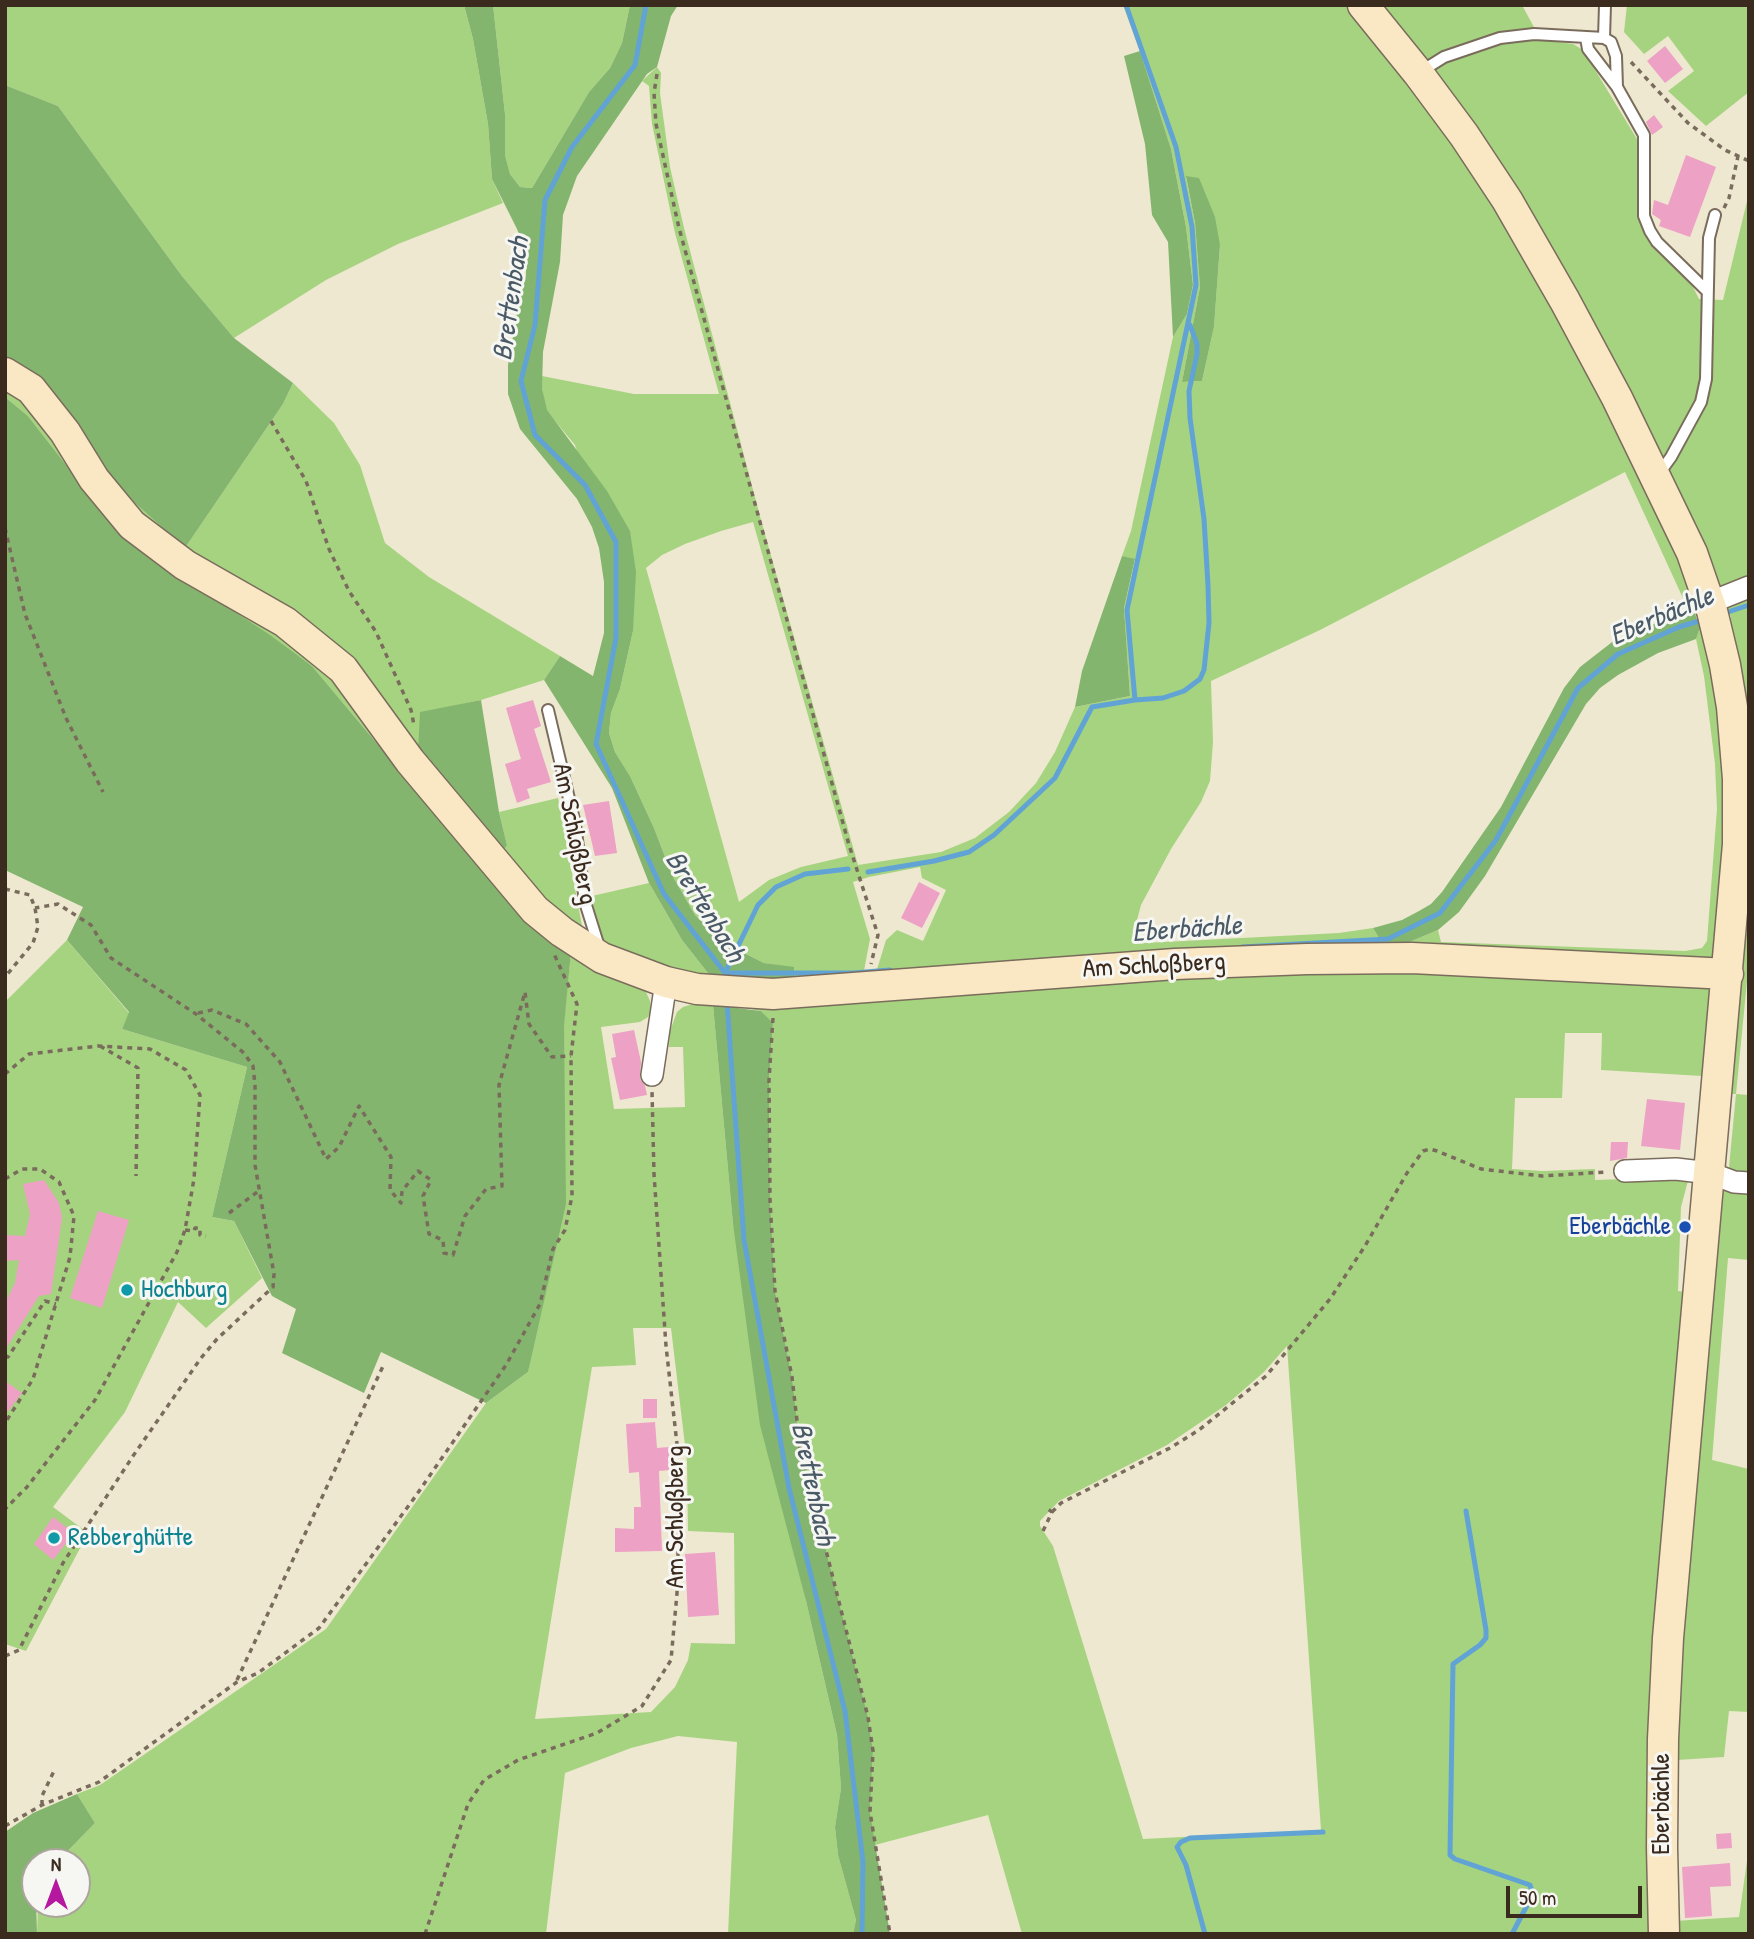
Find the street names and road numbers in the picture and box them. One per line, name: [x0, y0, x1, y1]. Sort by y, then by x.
street label: Am Schloßberg: [545, 761, 603, 907]
street label: Am Schloßberg: [1082, 947, 1226, 985]
street label: Am Schloßberg: [660, 1445, 692, 1589]
street label: Eberbächle: [1646, 1753, 1678, 1855]

